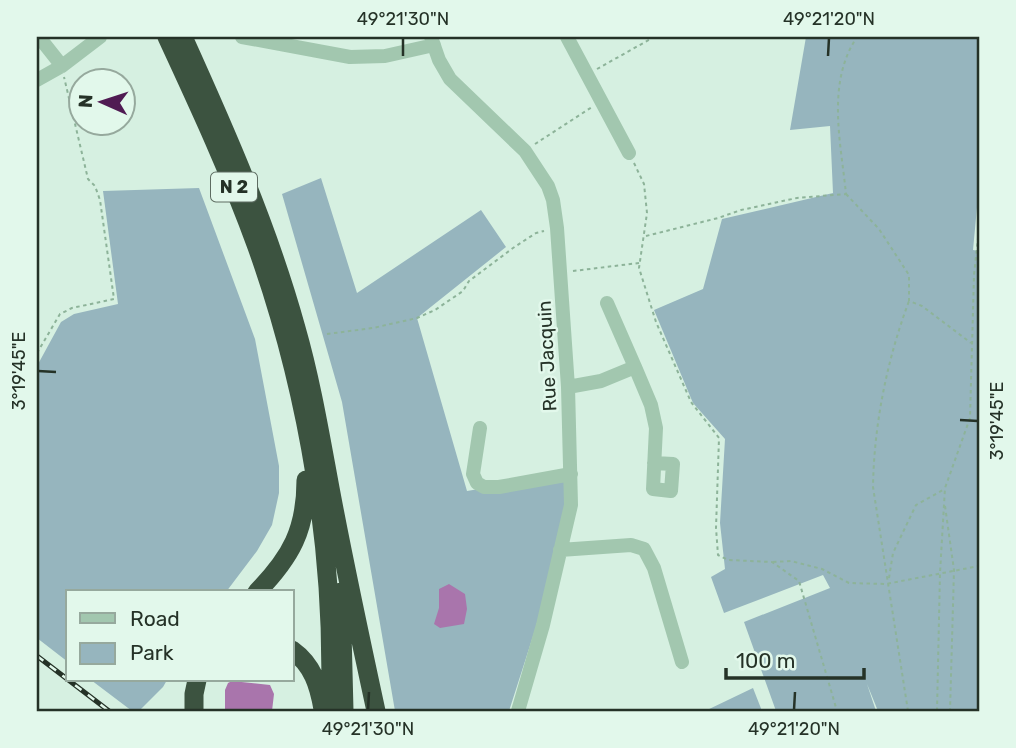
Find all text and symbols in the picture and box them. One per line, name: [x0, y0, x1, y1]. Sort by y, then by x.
text: 49°21'30"N: [357, 8, 449, 30]
text: 49°21'20"N: [783, 8, 875, 30]
north arrow: [66, 66, 136, 136]
text: N: [74, 94, 97, 109]
road number: N 2: [211, 172, 257, 202]
street label: Rue Jacquin: [533, 300, 561, 412]
text: 3°19'45"E: [8, 332, 30, 410]
text: 3°19'45"E: [986, 382, 1008, 460]
legend: [66, 590, 294, 682]
text: Road: [130, 606, 180, 631]
scale bar: [726, 636, 864, 680]
text: Park: [130, 640, 174, 665]
text: 100 m: [736, 648, 795, 673]
text: 49°21'30"N: [322, 718, 414, 740]
text: 49°21'20"N: [748, 718, 840, 740]

